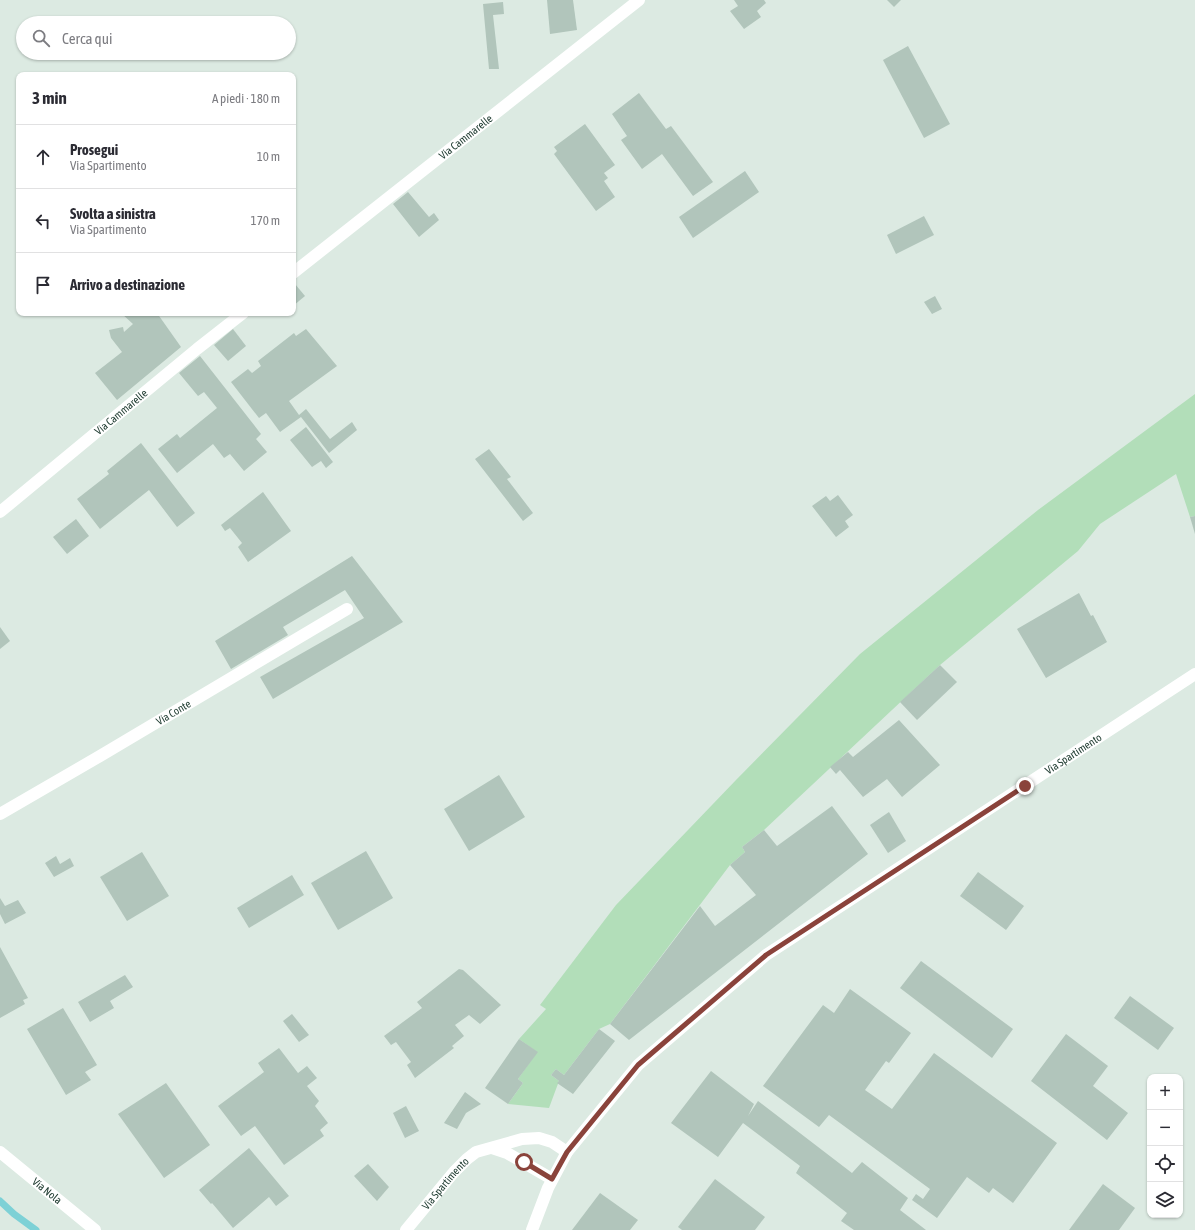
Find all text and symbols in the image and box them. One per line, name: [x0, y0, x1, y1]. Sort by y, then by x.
search box: [16, 16, 296, 60]
icon: search: [30, 27, 52, 49]
text: Cerca qui: [62, 30, 112, 47]
text: 3 min: [32, 88, 67, 108]
text: A piedi · 180 m: [212, 91, 280, 106]
street label: Via Cammarelle: [437, 112, 495, 161]
text: Prosegui: [70, 141, 118, 158]
icon: ahead: [32, 146, 54, 168]
text: 10 m: [257, 149, 280, 164]
text: Via Spartimento: [70, 158, 147, 173]
text: Svolta a sinistra: [70, 205, 156, 222]
icon: left: [32, 210, 54, 232]
text: 170 m: [251, 213, 280, 228]
text: Via Spartimento: [70, 222, 147, 237]
icon: arrive: [32, 274, 54, 296]
text: Arrivo a destinazione: [70, 276, 185, 293]
street label: Via Cammarelle: [92, 387, 150, 437]
street label: Via Conte: [154, 697, 193, 727]
street label: Via Spartimento: [1043, 731, 1104, 777]
route end: [1016, 777, 1034, 795]
map controls: [1147, 1074, 1183, 1218]
button: +: [1147, 1074, 1183, 1110]
button: −: [1147, 1110, 1183, 1146]
button: locate: [1147, 1146, 1183, 1182]
route start: [515, 1153, 533, 1171]
street label: Via Spartimento: [420, 1155, 471, 1212]
street label: Via Nola: [30, 1175, 64, 1206]
button: layers: [1147, 1182, 1183, 1218]

